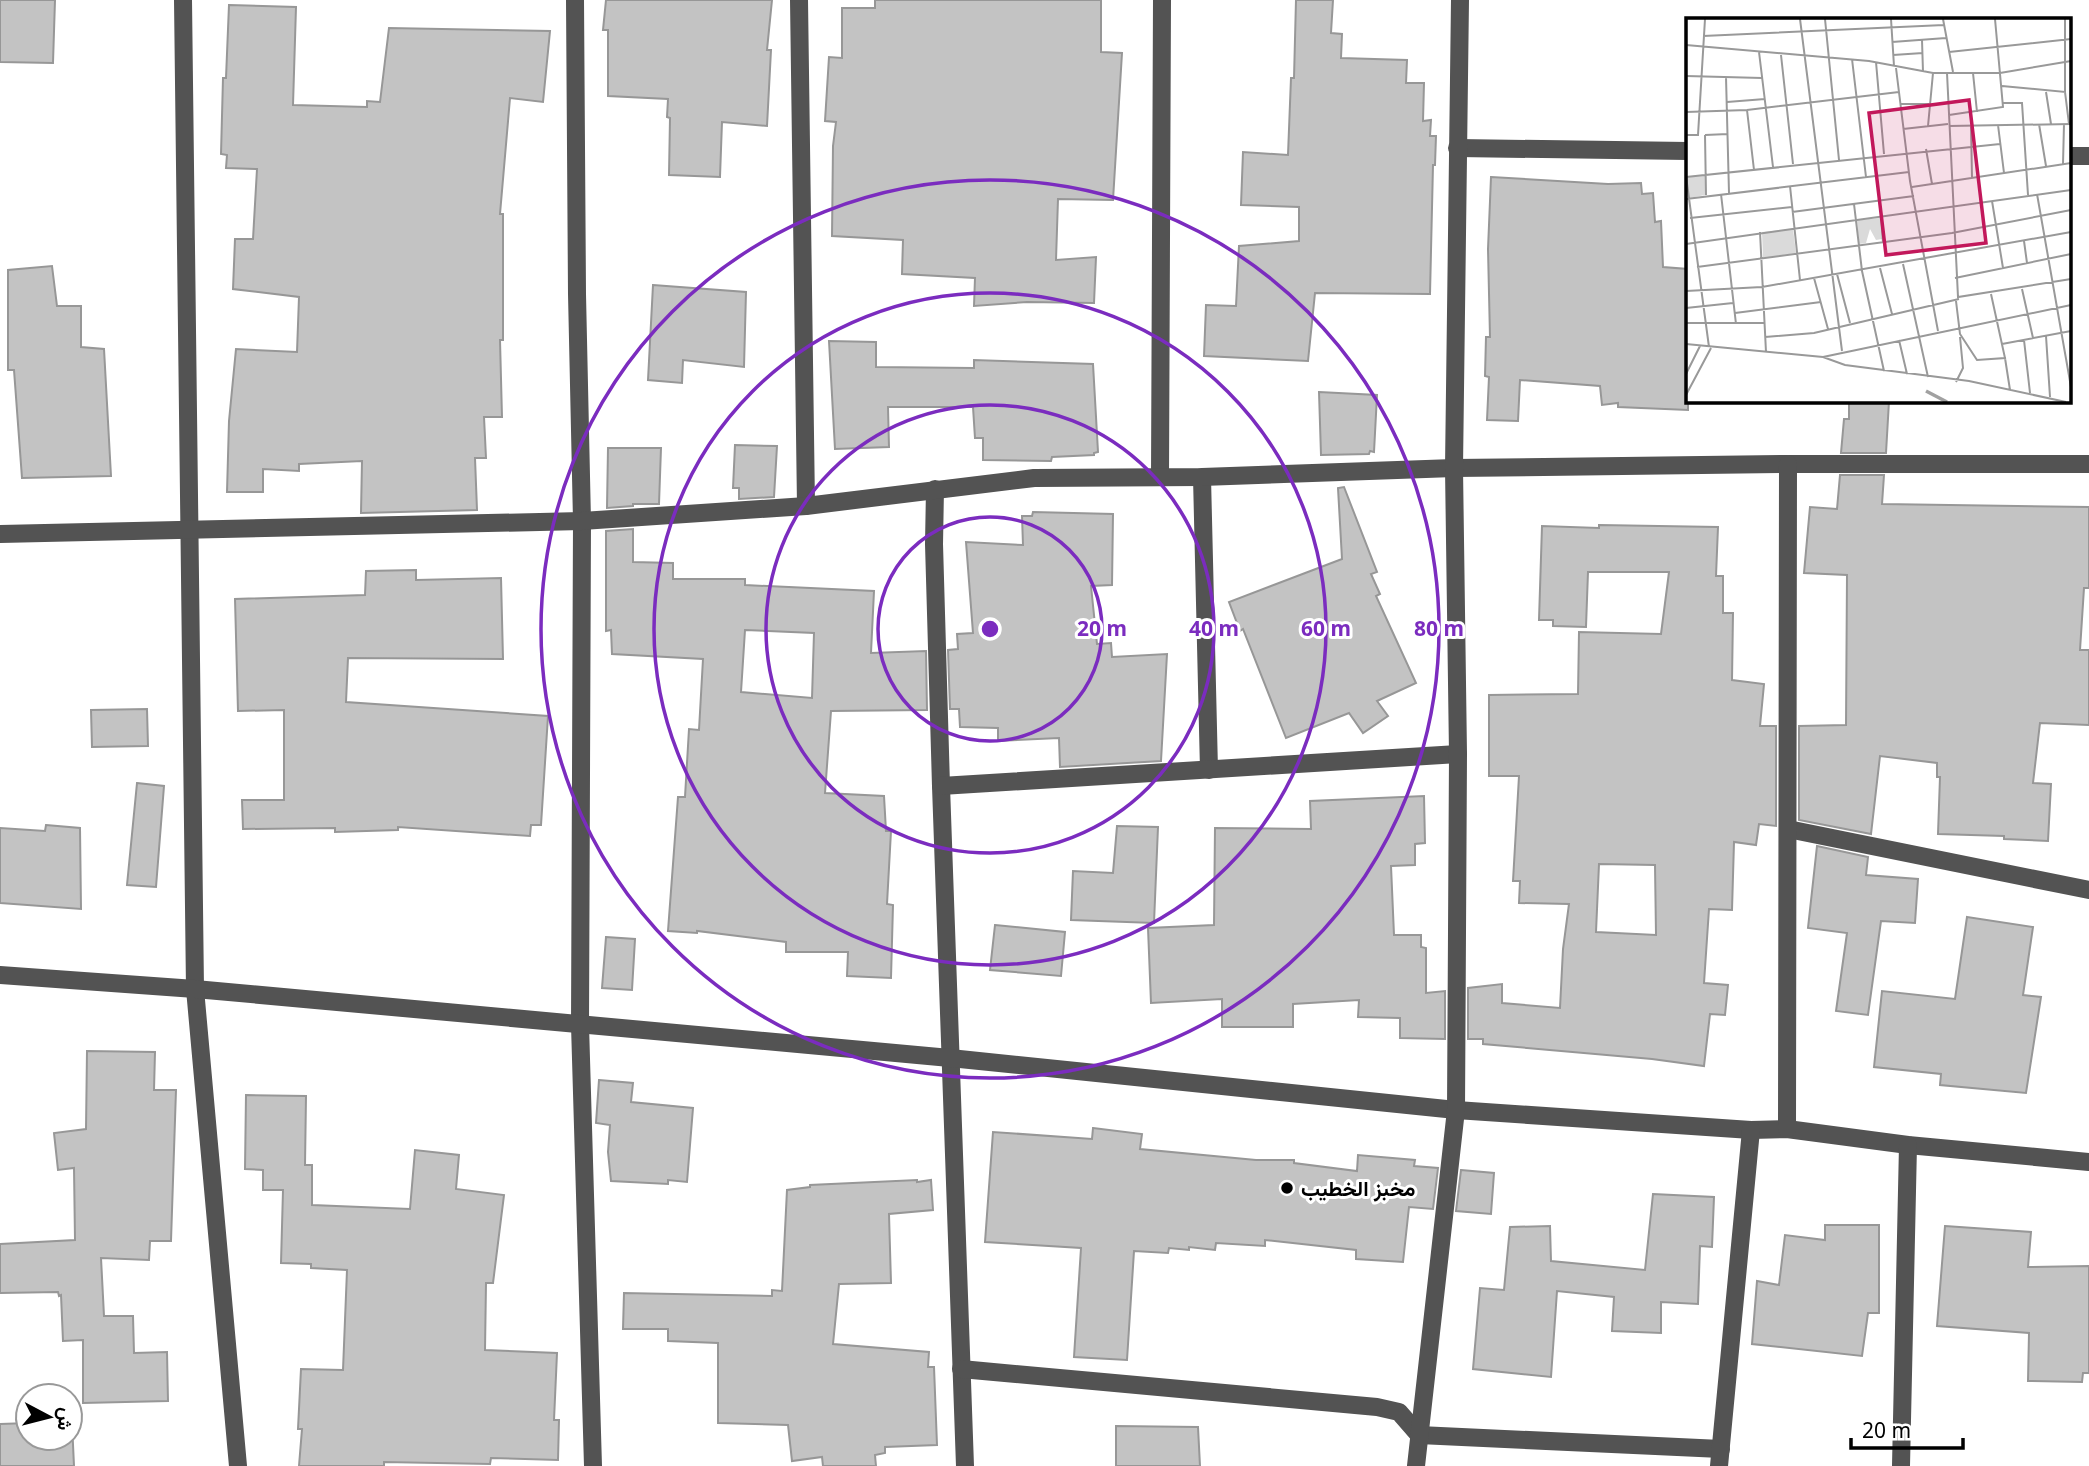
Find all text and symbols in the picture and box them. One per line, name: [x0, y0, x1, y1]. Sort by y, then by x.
inset map: [1686, 18, 2072, 402]
text: 20 m: [1077, 614, 1127, 642]
text: 40 m: [1189, 614, 1239, 642]
text: 60 m: [1301, 614, 1351, 642]
text: 80 m: [1414, 614, 1464, 642]
centre of rings: [978, 617, 1002, 641]
place label: مخبز الخطيب: [1301, 1174, 1415, 1202]
marker: مخبز الخطيب: [1279, 1180, 1295, 1196]
north arrow: [14, 1382, 84, 1452]
text: ش: [52, 1406, 80, 1432]
scale bar: [1851, 1406, 1963, 1450]
text: 20 m: [1862, 1416, 1911, 1444]

